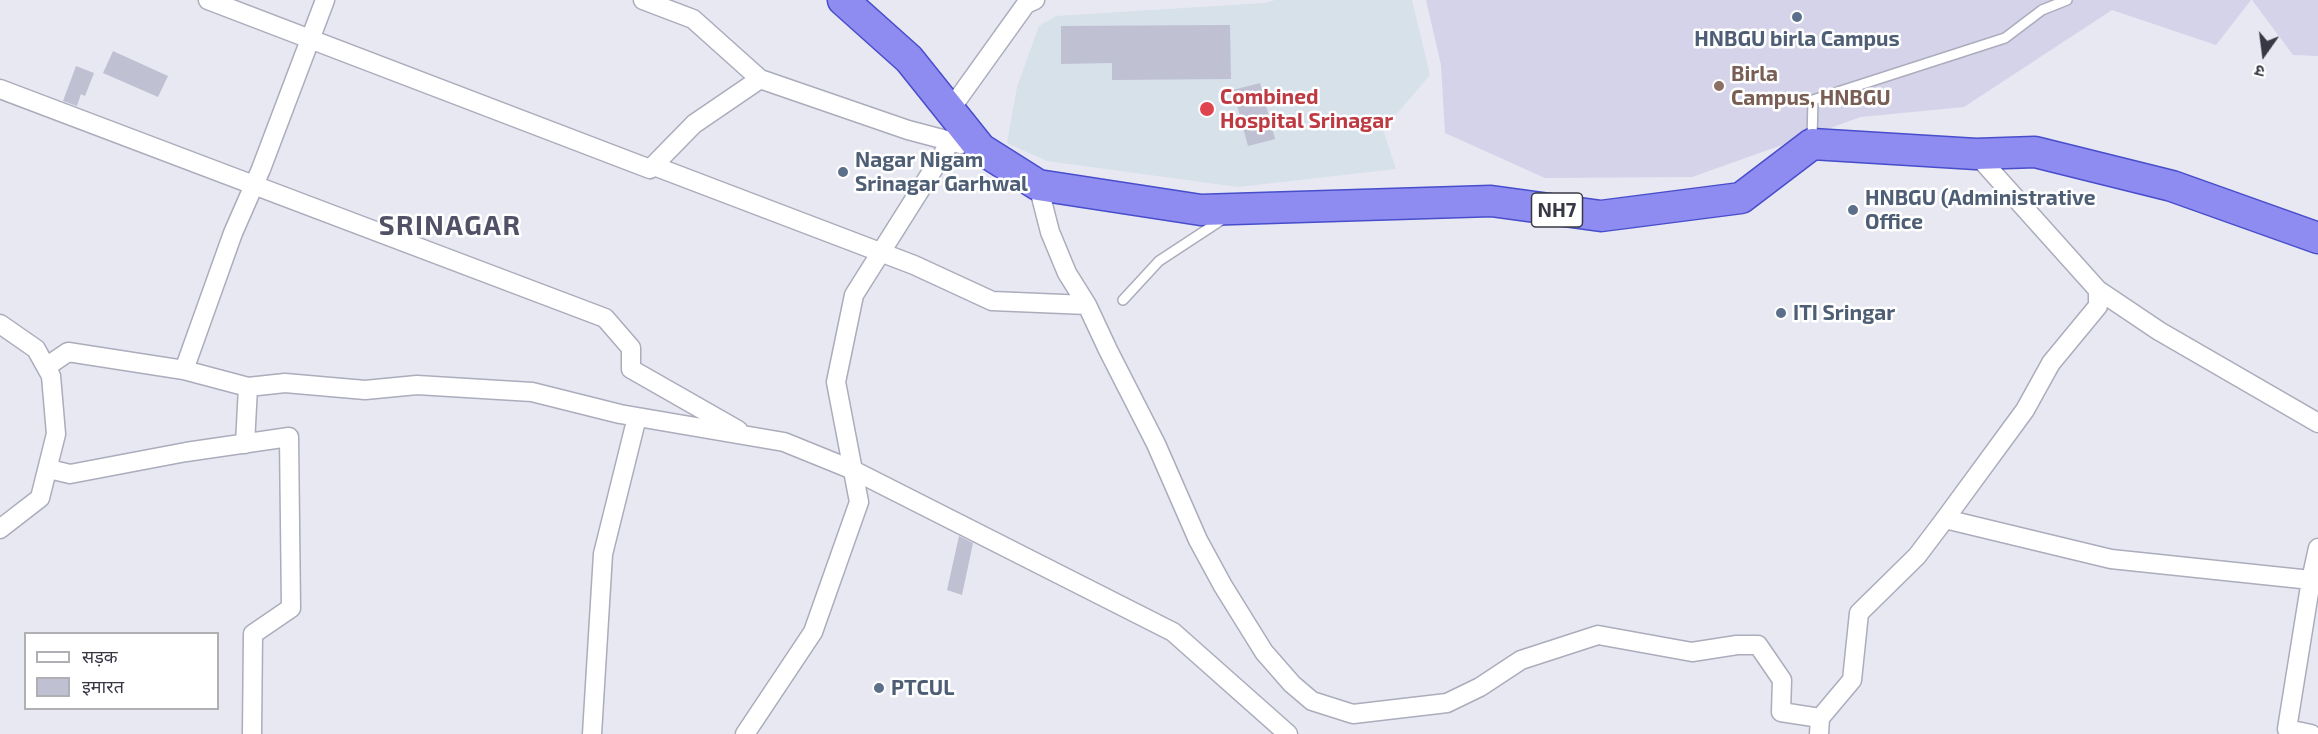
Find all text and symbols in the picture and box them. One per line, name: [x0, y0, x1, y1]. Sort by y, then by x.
marker: HNBGU birla Campus: [1790, 10, 1804, 24]
north arrow: [2234, 24, 2294, 84]
place label: HNBGU birla Campus: [1694, 26, 1900, 52]
place label: Birla Campus, HNBGU: [1731, 61, 1891, 111]
text: उ: [2253, 62, 2266, 82]
marker: Birla Campus, HNBGU: [1712, 79, 1726, 93]
place label: Combined Hospital Srinagar: [1220, 84, 1393, 134]
marker: Combined Hospital Srinagar: [1198, 100, 1216, 118]
place label: Nagar Nigam Srinagar Garhwal: [855, 147, 1028, 197]
marker: Nagar Nigam Srinagar Garhwal: [836, 165, 850, 179]
place label: HNBGU (Administrative Office: [1865, 185, 2096, 235]
road number: NH7: [1532, 193, 1582, 227]
marker: HNBGU (Administrative Office: [1846, 203, 1860, 217]
district label: SRINAGAR: [379, 210, 521, 242]
place label: ITI Sringar: [1793, 300, 1895, 326]
marker: ITI Sringar: [1774, 306, 1788, 320]
legend: [24, 632, 219, 710]
text: सड़क: [82, 645, 118, 667]
text: इमारत: [82, 675, 124, 697]
place label: PTCUL: [891, 675, 954, 701]
marker: PTCUL: [872, 681, 886, 695]

